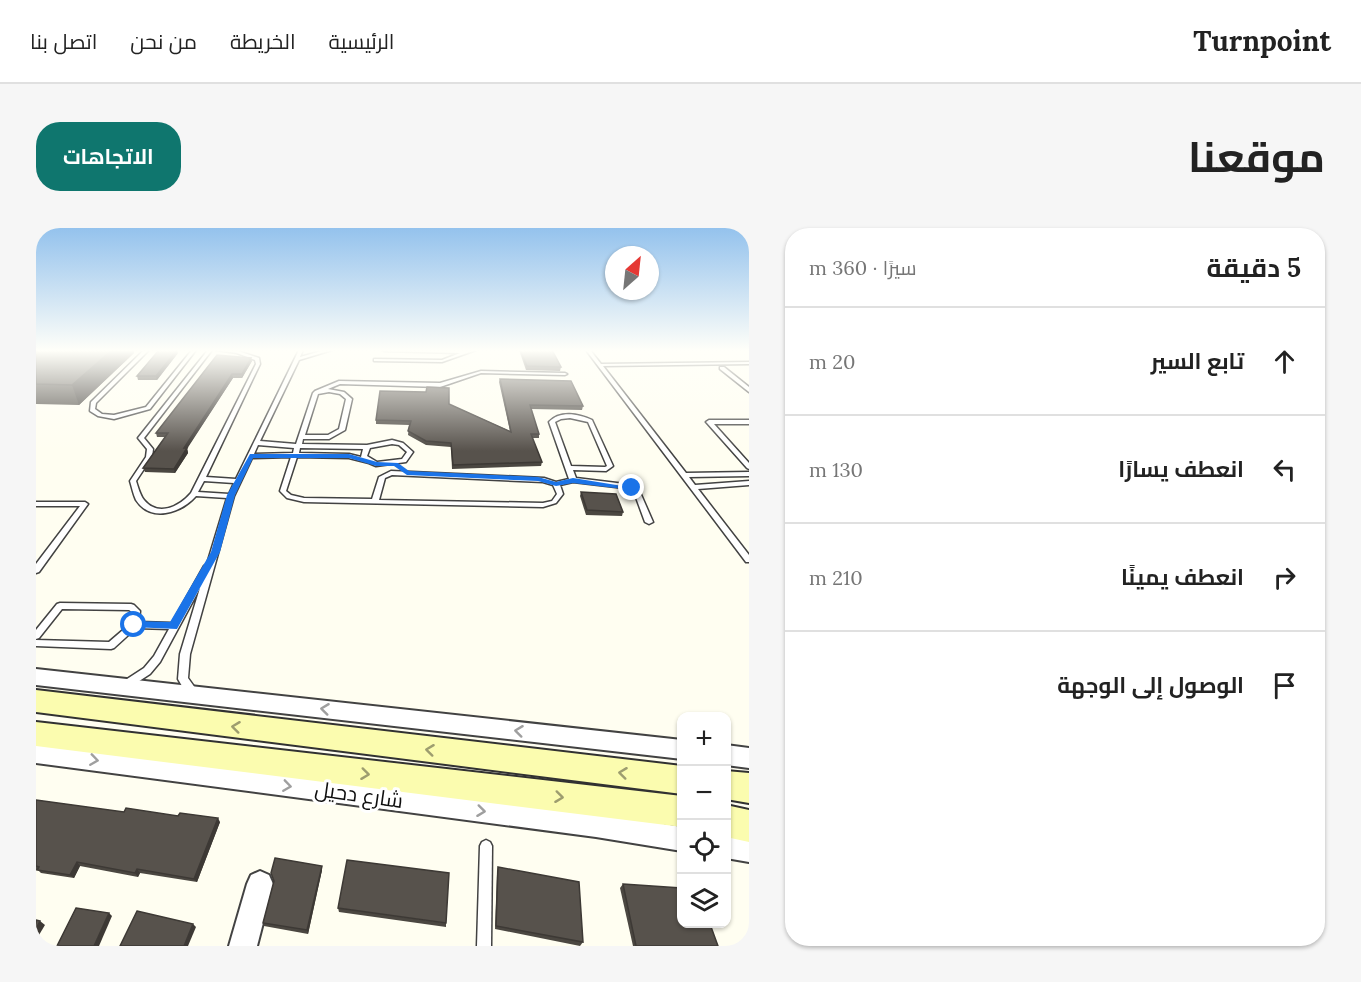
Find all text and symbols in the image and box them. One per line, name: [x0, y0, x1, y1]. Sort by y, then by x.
text: Turnpoint: [1193, 23, 1331, 59]
text: اتصل بنا: [30, 28, 97, 55]
text: من نحن: [130, 28, 197, 55]
text: الخريطة: [230, 28, 296, 55]
text: الرئيسية: [329, 28, 394, 55]
button: الاتجاهات: [36, 122, 181, 191]
text: موقعنا: [1188, 130, 1325, 184]
north arrow: [605, 246, 659, 300]
text: 5 دقيقة: [1207, 251, 1301, 284]
text: سيرًا · 360 m: [809, 255, 917, 280]
icon: ahead: [1268, 345, 1301, 378]
text: تابع السير: [1151, 347, 1244, 375]
text: 20 m: [809, 349, 855, 374]
icon: left: [1268, 453, 1301, 486]
text: انعطف يسارًا: [1118, 455, 1244, 483]
text: 130 m: [809, 457, 863, 482]
route end: [618, 474, 644, 500]
icon: right: [1268, 561, 1301, 594]
text: انعطف يمينًا: [1121, 563, 1244, 591]
text: 210 m: [809, 565, 863, 590]
route start: [120, 611, 146, 637]
icon: arrive: [1268, 669, 1301, 702]
text: الوصول إلى الوجهة: [1057, 671, 1244, 699]
one-way arrow: [321, 703, 330, 716]
map controls: [677, 712, 731, 928]
button: +: [677, 712, 731, 766]
one-way arrow: [232, 721, 241, 733]
one-way arrow: [514, 725, 524, 738]
one-way arrow: [425, 745, 434, 757]
one-way arrow: [89, 754, 99, 766]
button: −: [677, 766, 731, 820]
one-way arrow: [361, 767, 370, 780]
one-way arrow: [619, 767, 628, 780]
street label: شارع دحيل: [313, 775, 405, 815]
one-way arrow: [283, 779, 292, 792]
one-way arrow: [554, 791, 563, 803]
one-way arrow: [476, 805, 485, 817]
button: locate: [677, 820, 731, 874]
button: layers: [677, 874, 731, 928]

